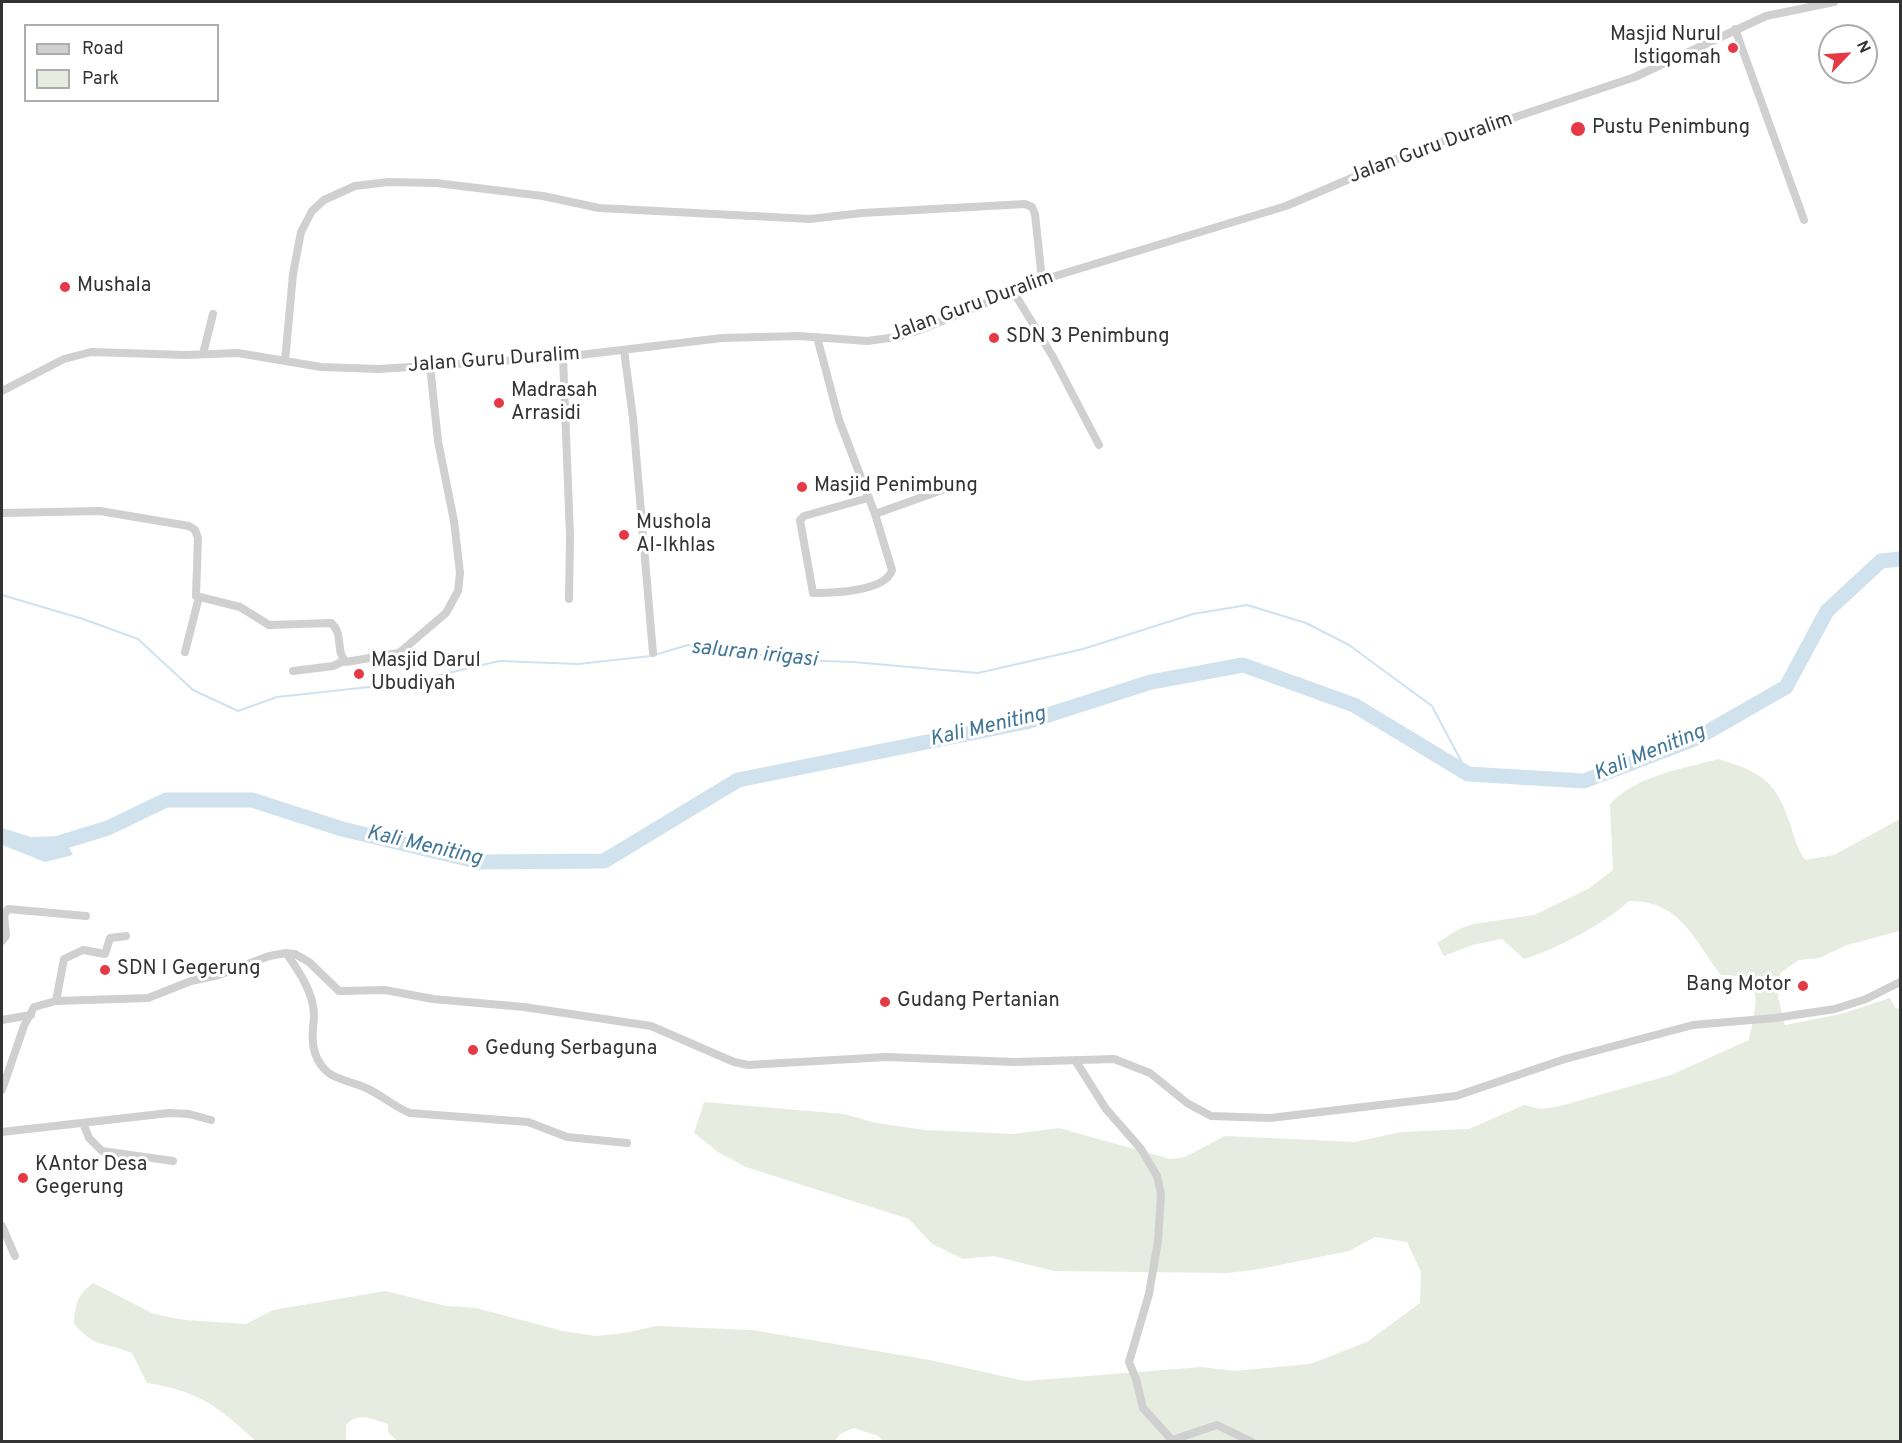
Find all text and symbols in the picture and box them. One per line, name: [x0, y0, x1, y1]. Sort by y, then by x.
legend: [24, 24, 219, 102]
place label: Masjid Nurul Istiqomah: [1610, 24, 1721, 71]
north arrow: [1818, 24, 1878, 84]
text: Road: [82, 38, 124, 61]
text: N: [1851, 38, 1874, 57]
marker: Masjid Nurul Istiqomah: [1726, 41, 1740, 55]
text: Park: [82, 68, 119, 91]
street label: Jalan Guru Duralim: [1346, 108, 1516, 190]
place label: Pustu Penimbung: [1592, 117, 1750, 141]
marker: Pustu Penimbung: [1569, 120, 1587, 138]
street label: Jalan Guru Duralim: [887, 266, 1057, 348]
place label: Mushala: [77, 275, 151, 299]
marker: Mushala: [58, 280, 72, 294]
place label: SDN 3 Penimbung: [1006, 326, 1169, 350]
marker: SDN 3 Penimbung: [987, 331, 1001, 345]
street label: Jalan Guru Duralim: [407, 343, 581, 379]
place label: Madrasah Arrasidi: [511, 380, 597, 427]
marker: Madrasah Arrasidi: [492, 396, 506, 410]
place label: Masjid Penimbung: [814, 475, 978, 499]
marker: Masjid Penimbung: [795, 480, 809, 494]
place label: Mushola Al-Ikhlas: [636, 512, 715, 559]
marker: Mushola Al-Ikhlas: [617, 528, 631, 542]
water label: saluran irigasi: [690, 636, 818, 674]
place label: Masjid Darul Ubudiyah: [371, 650, 481, 697]
marker: Masjid Darul Ubudiyah: [352, 667, 366, 681]
water label: Kali Meniting: [928, 702, 1048, 754]
water label: Kali Meniting: [1591, 720, 1709, 788]
water label: Kali Meniting: [364, 821, 484, 873]
place label: SDN I Gegerung: [117, 958, 261, 982]
marker: SDN I Gegerung: [98, 963, 112, 977]
place label: Bang Motor: [1686, 974, 1791, 998]
marker: Bang Motor: [1796, 979, 1810, 993]
place label: Gudang Pertanian: [897, 990, 1060, 1014]
marker: Gudang Pertanian: [878, 995, 892, 1009]
place label: Gedung Serbaguna: [485, 1038, 657, 1062]
marker: Gedung Serbaguna: [466, 1043, 480, 1057]
place label: KAntor Desa Gegerung: [35, 1154, 147, 1201]
marker: KAntor Desa Gegerung: [16, 1171, 30, 1185]

